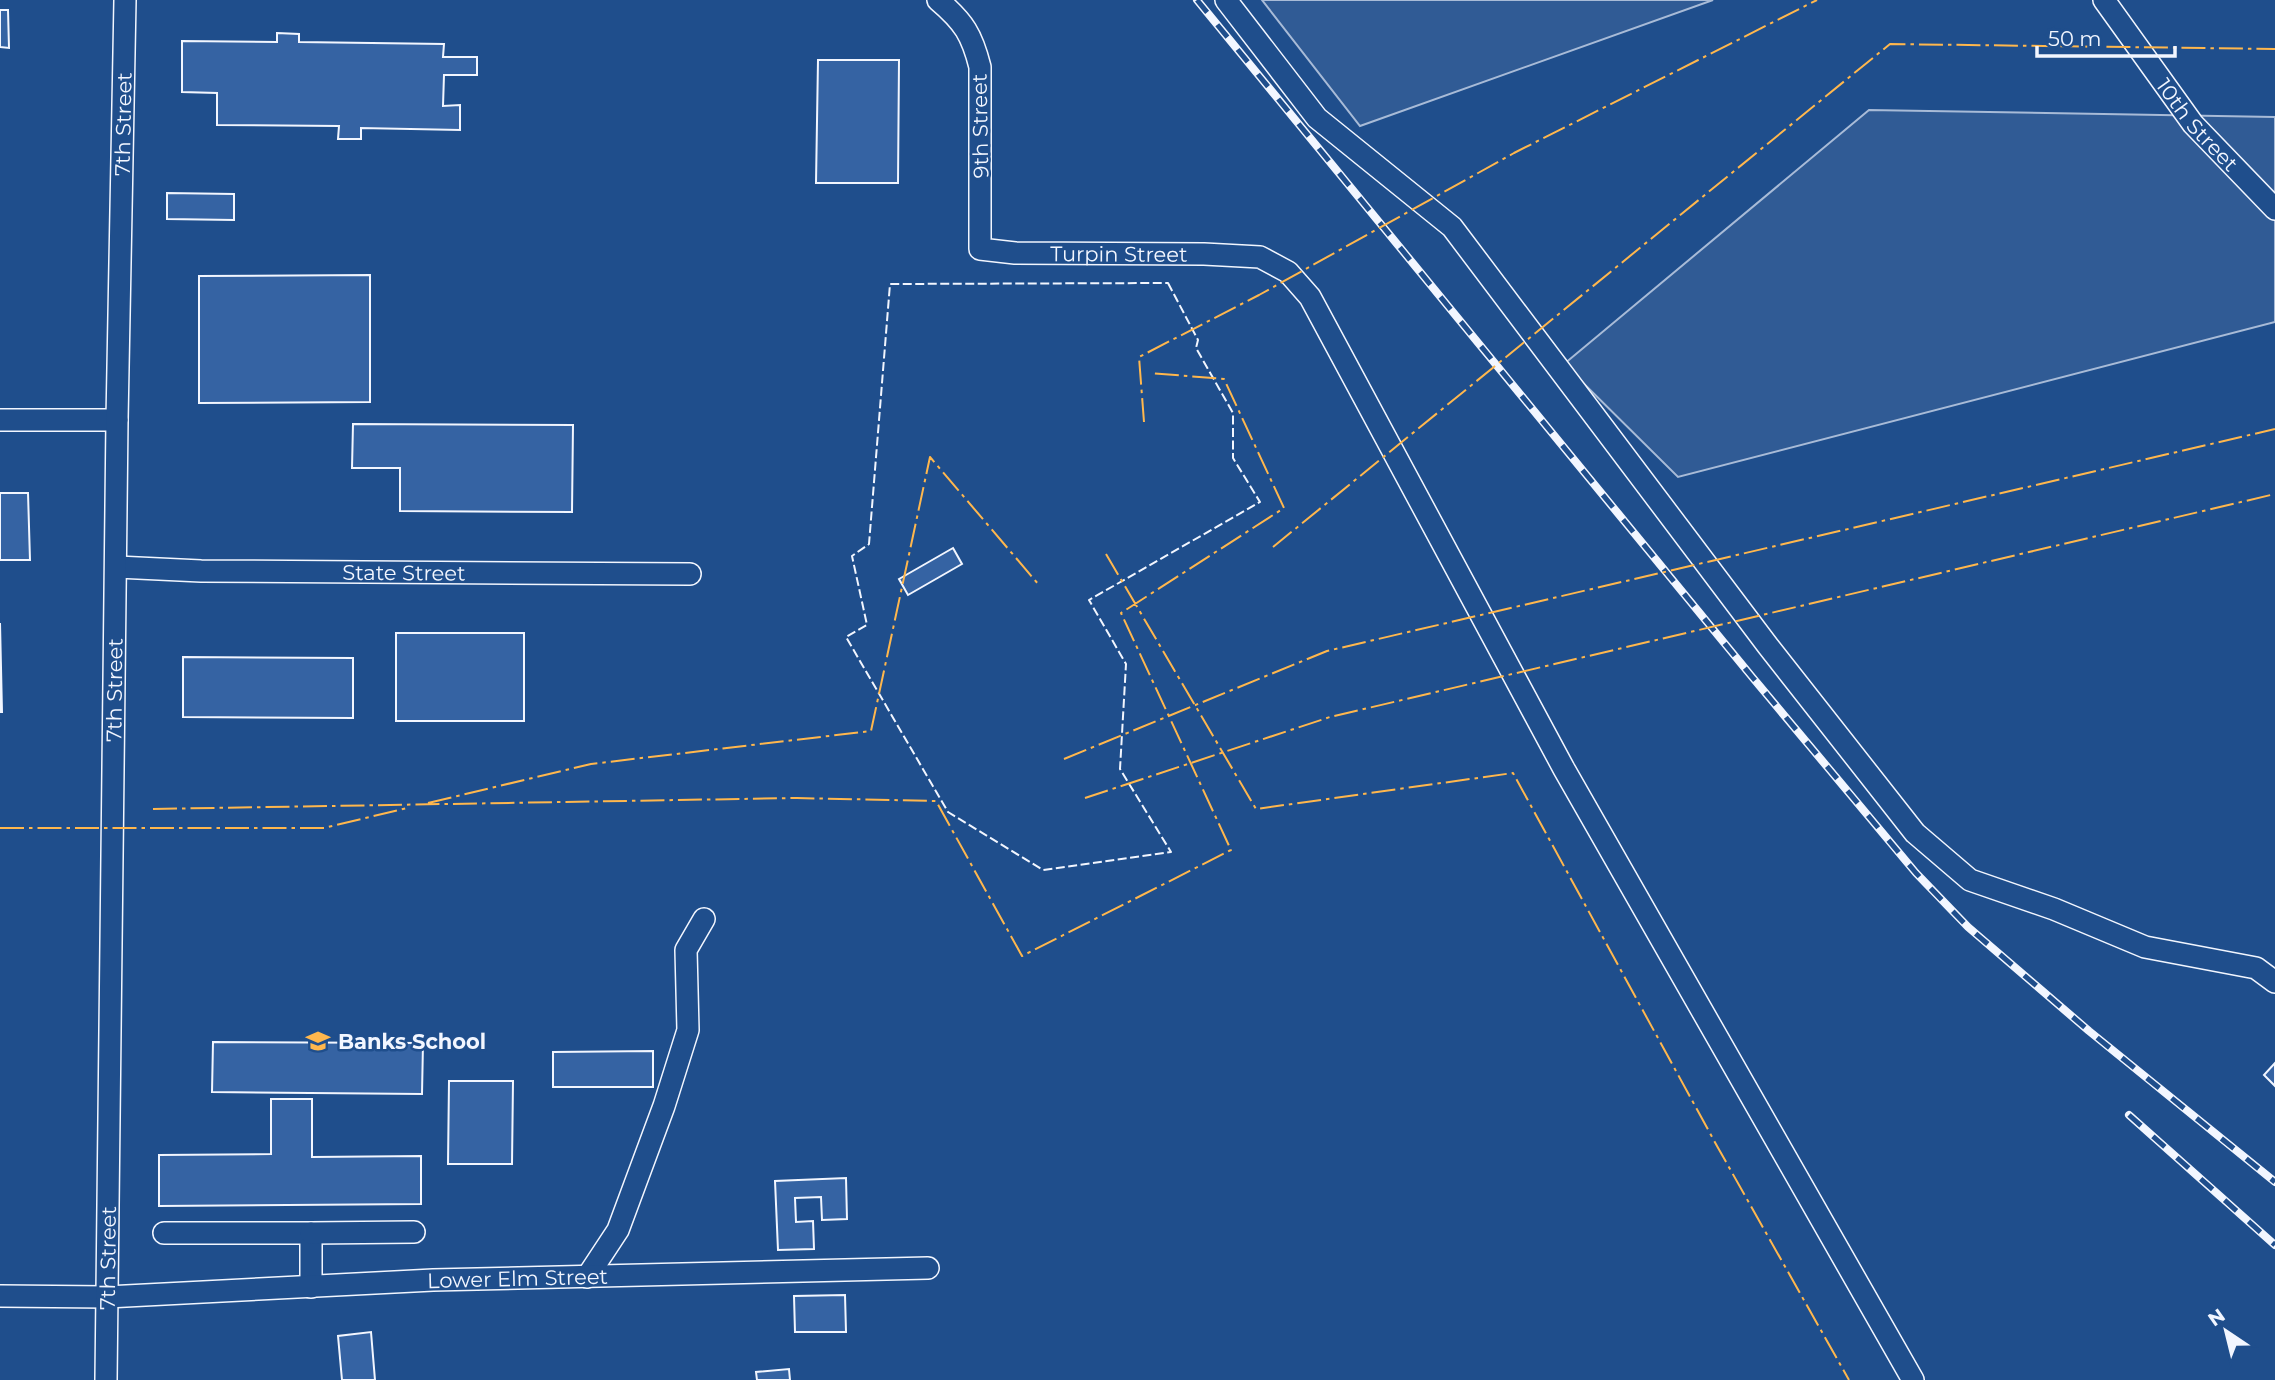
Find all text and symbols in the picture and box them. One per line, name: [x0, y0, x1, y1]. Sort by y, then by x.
scale bar: [2037, 14, 2175, 58]
text: 50 m: [2048, 26, 2102, 51]
street label: 7th Street: [109, 72, 136, 176]
street label: 9th Street: [967, 73, 993, 179]
street label: 10th Street: [2152, 73, 2244, 176]
street label: Turpin Street: [1050, 241, 1188, 266]
street label: State Street: [342, 559, 466, 585]
street label: 7th Street: [101, 638, 127, 742]
school or university icon: Banks School: [304, 1027, 332, 1055]
place label: Banks School: [338, 1029, 486, 1054]
street label: 7th Street: [94, 1206, 120, 1310]
street label: Lower Elm Street: [427, 1263, 608, 1293]
north arrow: [2191, 1296, 2261, 1366]
text: N: [2204, 1304, 2229, 1331]

